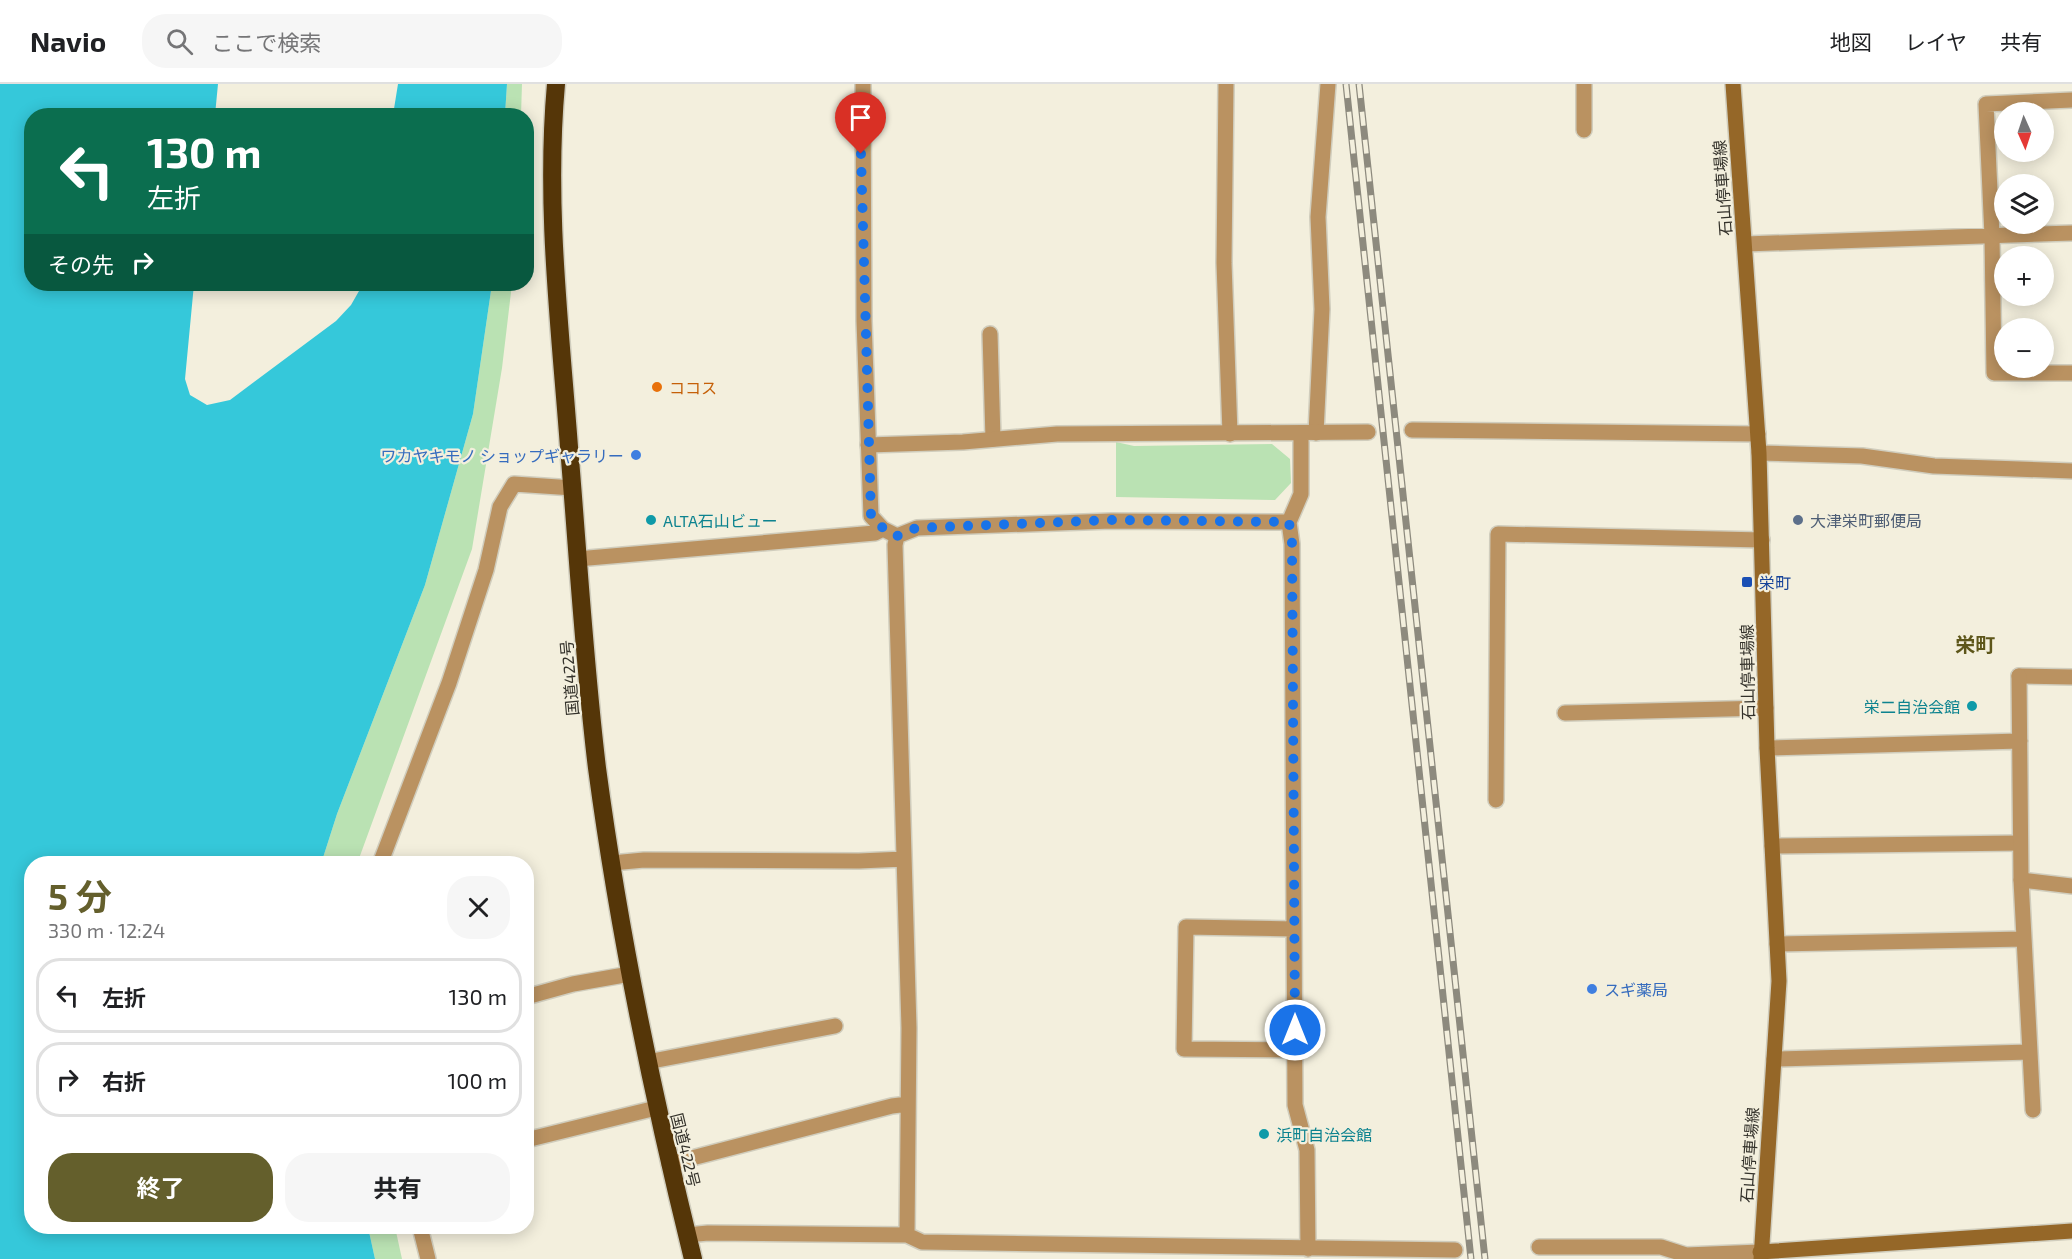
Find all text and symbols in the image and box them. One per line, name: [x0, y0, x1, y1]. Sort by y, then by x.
search box: [142, 14, 562, 68]
text: Navio: [30, 24, 106, 58]
icon: search: [163, 25, 196, 58]
text: ここで検索: [211, 29, 321, 55]
text: 地図: [1830, 29, 1872, 54]
text: レイヤ: [1905, 29, 1967, 54]
text: 共有: [2000, 29, 2042, 54]
pin: [835, 92, 886, 154]
icon: arrive: [844, 101, 877, 134]
north arrow: [1994, 102, 2054, 162]
map controls: [1994, 102, 2054, 378]
text: 130 m: [147, 126, 262, 176]
icon: left: [48, 132, 126, 210]
street label: 石山停車場線: [1709, 139, 1735, 237]
button: layers: [1994, 174, 2054, 234]
text: 左折: [147, 181, 201, 213]
icon: right: [126, 246, 159, 279]
button: +: [1994, 246, 2054, 306]
text: その先: [48, 251, 114, 277]
button: −: [1994, 318, 2054, 378]
place label: ココス: [669, 378, 717, 397]
marker: ココス: [650, 380, 664, 394]
place label: ワカヤキモノ ショップギャラリー: [380, 446, 624, 465]
marker: ワカヤキモノ ショップギャラリー: [629, 448, 643, 462]
place label: ALTA石山ビュー: [663, 511, 778, 530]
place label: 大津栄町郵便局: [1810, 511, 1922, 530]
marker: ALTA石山ビュー: [644, 513, 658, 527]
marker: 大津栄町郵便局: [1791, 513, 1805, 527]
place label: 栄町: [1759, 573, 1791, 592]
marker: 栄町: [1740, 575, 1754, 589]
street label: 石山停車場線: [1737, 624, 1757, 720]
district label: 栄町: [1955, 632, 1995, 656]
street label: 国道422号: [556, 639, 582, 717]
place label: 栄二自治会館: [1864, 697, 1960, 716]
marker: 栄二自治会館: [1965, 699, 1979, 713]
text: 5 分: [48, 874, 112, 917]
button: close: [447, 876, 510, 939]
text: 330 m · 12:24: [48, 918, 165, 942]
icon: left: [51, 979, 84, 1012]
place label: スギ薬局: [1604, 980, 1668, 999]
marker: スギ薬局: [1585, 982, 1599, 996]
text: 130 m: [449, 983, 507, 1009]
text: 左折: [102, 984, 146, 1010]
position arrow: [1263, 998, 1327, 1062]
icon: right: [51, 1063, 84, 1096]
text: 100 m: [448, 1067, 507, 1093]
text: 右折: [102, 1068, 146, 1094]
street label: 石山停車場線: [1736, 1106, 1762, 1204]
street label: 国道422号: [668, 1111, 704, 1189]
place label: 浜町自治会館: [1276, 1125, 1372, 1144]
marker: 浜町自治会館: [1257, 1127, 1271, 1141]
button: 終了: [48, 1153, 273, 1222]
button: 共有: [285, 1153, 510, 1222]

